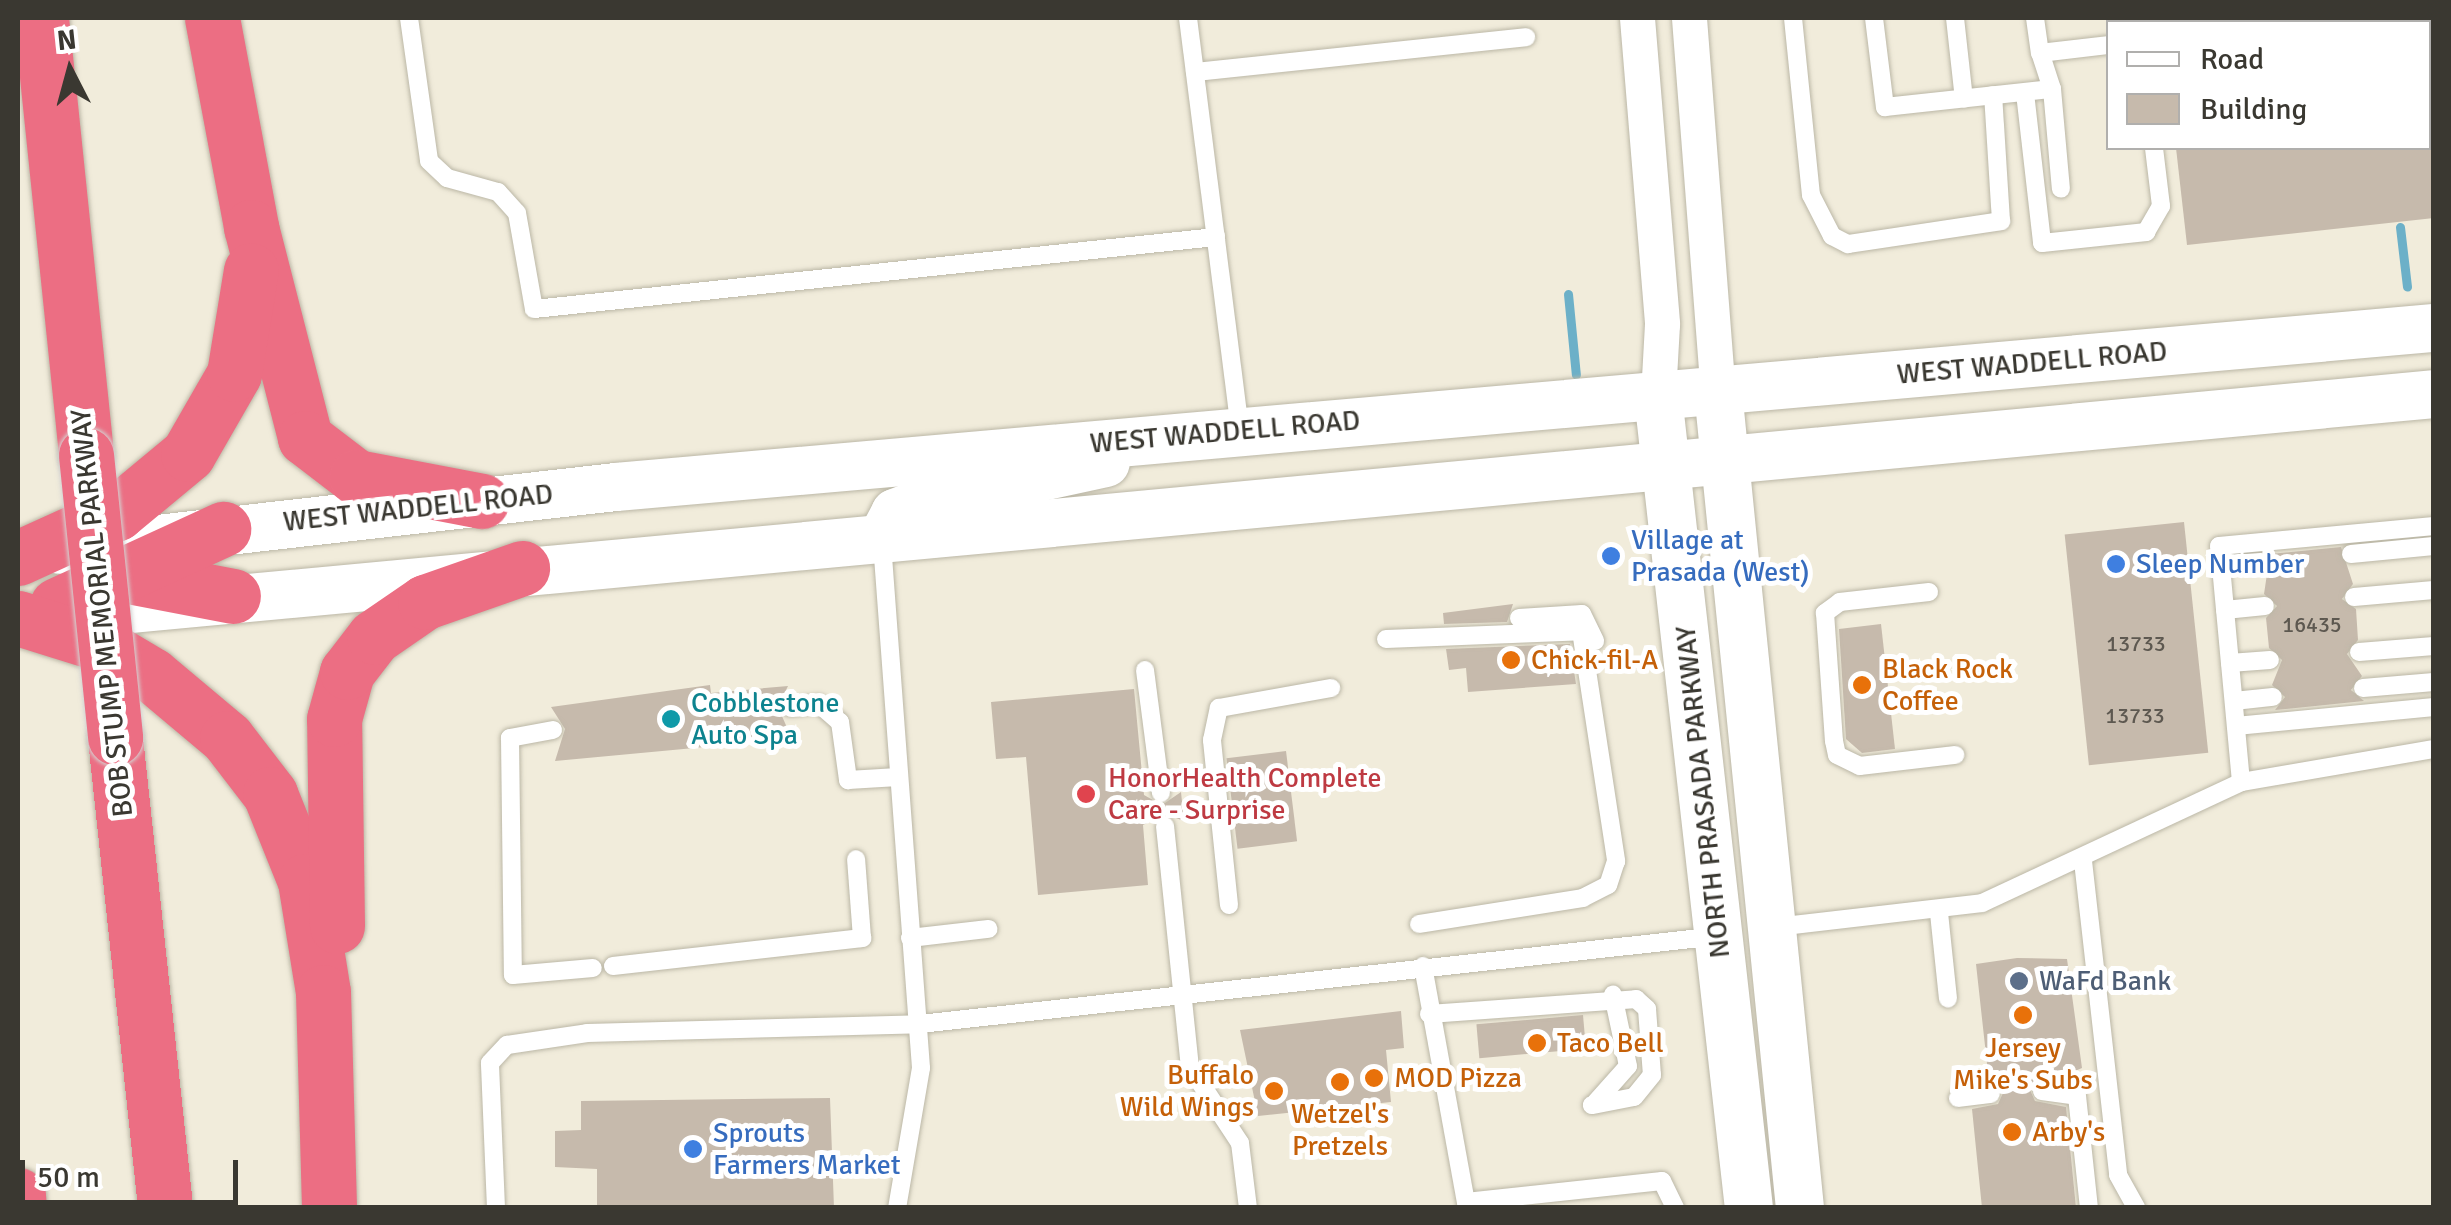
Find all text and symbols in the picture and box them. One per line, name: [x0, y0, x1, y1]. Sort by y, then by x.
north arrow: [20, 20, 120, 120]
legend: [2106, 20, 2431, 150]
text: N: [55, 22, 78, 58]
text: Road: [2200, 41, 2264, 78]
text: Building: [2200, 91, 2307, 128]
street label: WEST WADDELL ROAD: [1895, 334, 2169, 392]
street label: WEST WADDELL ROAD: [1088, 403, 1362, 461]
street label: BOB STUMP MEMORIAL PARKWAY: [64, 407, 140, 819]
street label: WEST WADDELL ROAD: [281, 477, 555, 539]
place label: Village at Prasada (West): [1631, 523, 1810, 589]
marker: Village at Prasada (West): [1600, 545, 1622, 567]
place label: Sleep Number: [2136, 547, 2304, 581]
marker: Sleep Number: [2105, 553, 2127, 575]
house number: 16435: [2282, 612, 2342, 638]
street label: NORTH PRASADA PARKWAY: [1669, 624, 1737, 960]
house number: 13733: [2106, 631, 2166, 657]
place label: Chick-fil-A: [1531, 643, 1658, 677]
marker: Chick-fil-A: [1500, 649, 1522, 671]
place label: Black Rock Coffee: [1882, 652, 2013, 718]
marker: Black Rock Coffee: [1851, 674, 1873, 696]
place label: Cobblestone Auto Spa: [691, 686, 839, 752]
house number: 13733: [2105, 703, 2165, 729]
marker: Cobblestone Auto Spa: [660, 708, 682, 730]
place label: HonorHealth Complete Care - Surprise: [1108, 761, 1382, 827]
marker: HonorHealth Complete Care - Surprise: [1073, 781, 1099, 807]
place label: WaFd Bank: [2039, 964, 2171, 998]
marker: WaFd Bank: [2008, 970, 2030, 992]
marker: Jersey Mike's Subs: [2012, 1004, 2034, 1026]
place label: Taco Bell: [1557, 1026, 1664, 1060]
place label: Jersey Mike's Subs: [1953, 1031, 2093, 1097]
marker: Taco Bell: [1526, 1032, 1548, 1054]
place label: Buffalo Wild Wings: [1120, 1058, 1254, 1124]
place label: MOD Pizza: [1394, 1061, 1522, 1095]
marker: MOD Pizza: [1363, 1067, 1385, 1089]
marker: Wetzel's Pretzels: [1329, 1071, 1351, 1093]
marker: Buffalo Wild Wings: [1263, 1080, 1285, 1102]
place label: Wetzel's Pretzels: [1291, 1097, 1389, 1163]
place label: Arby's: [2032, 1115, 2105, 1149]
place label: Sprouts Farmers Market: [713, 1116, 901, 1182]
marker: Arby's: [2001, 1121, 2023, 1143]
marker: Sprouts Farmers Market: [682, 1138, 704, 1160]
scale bar: [25, 1140, 242, 1202]
text: 50 m: [37, 1159, 100, 1196]

